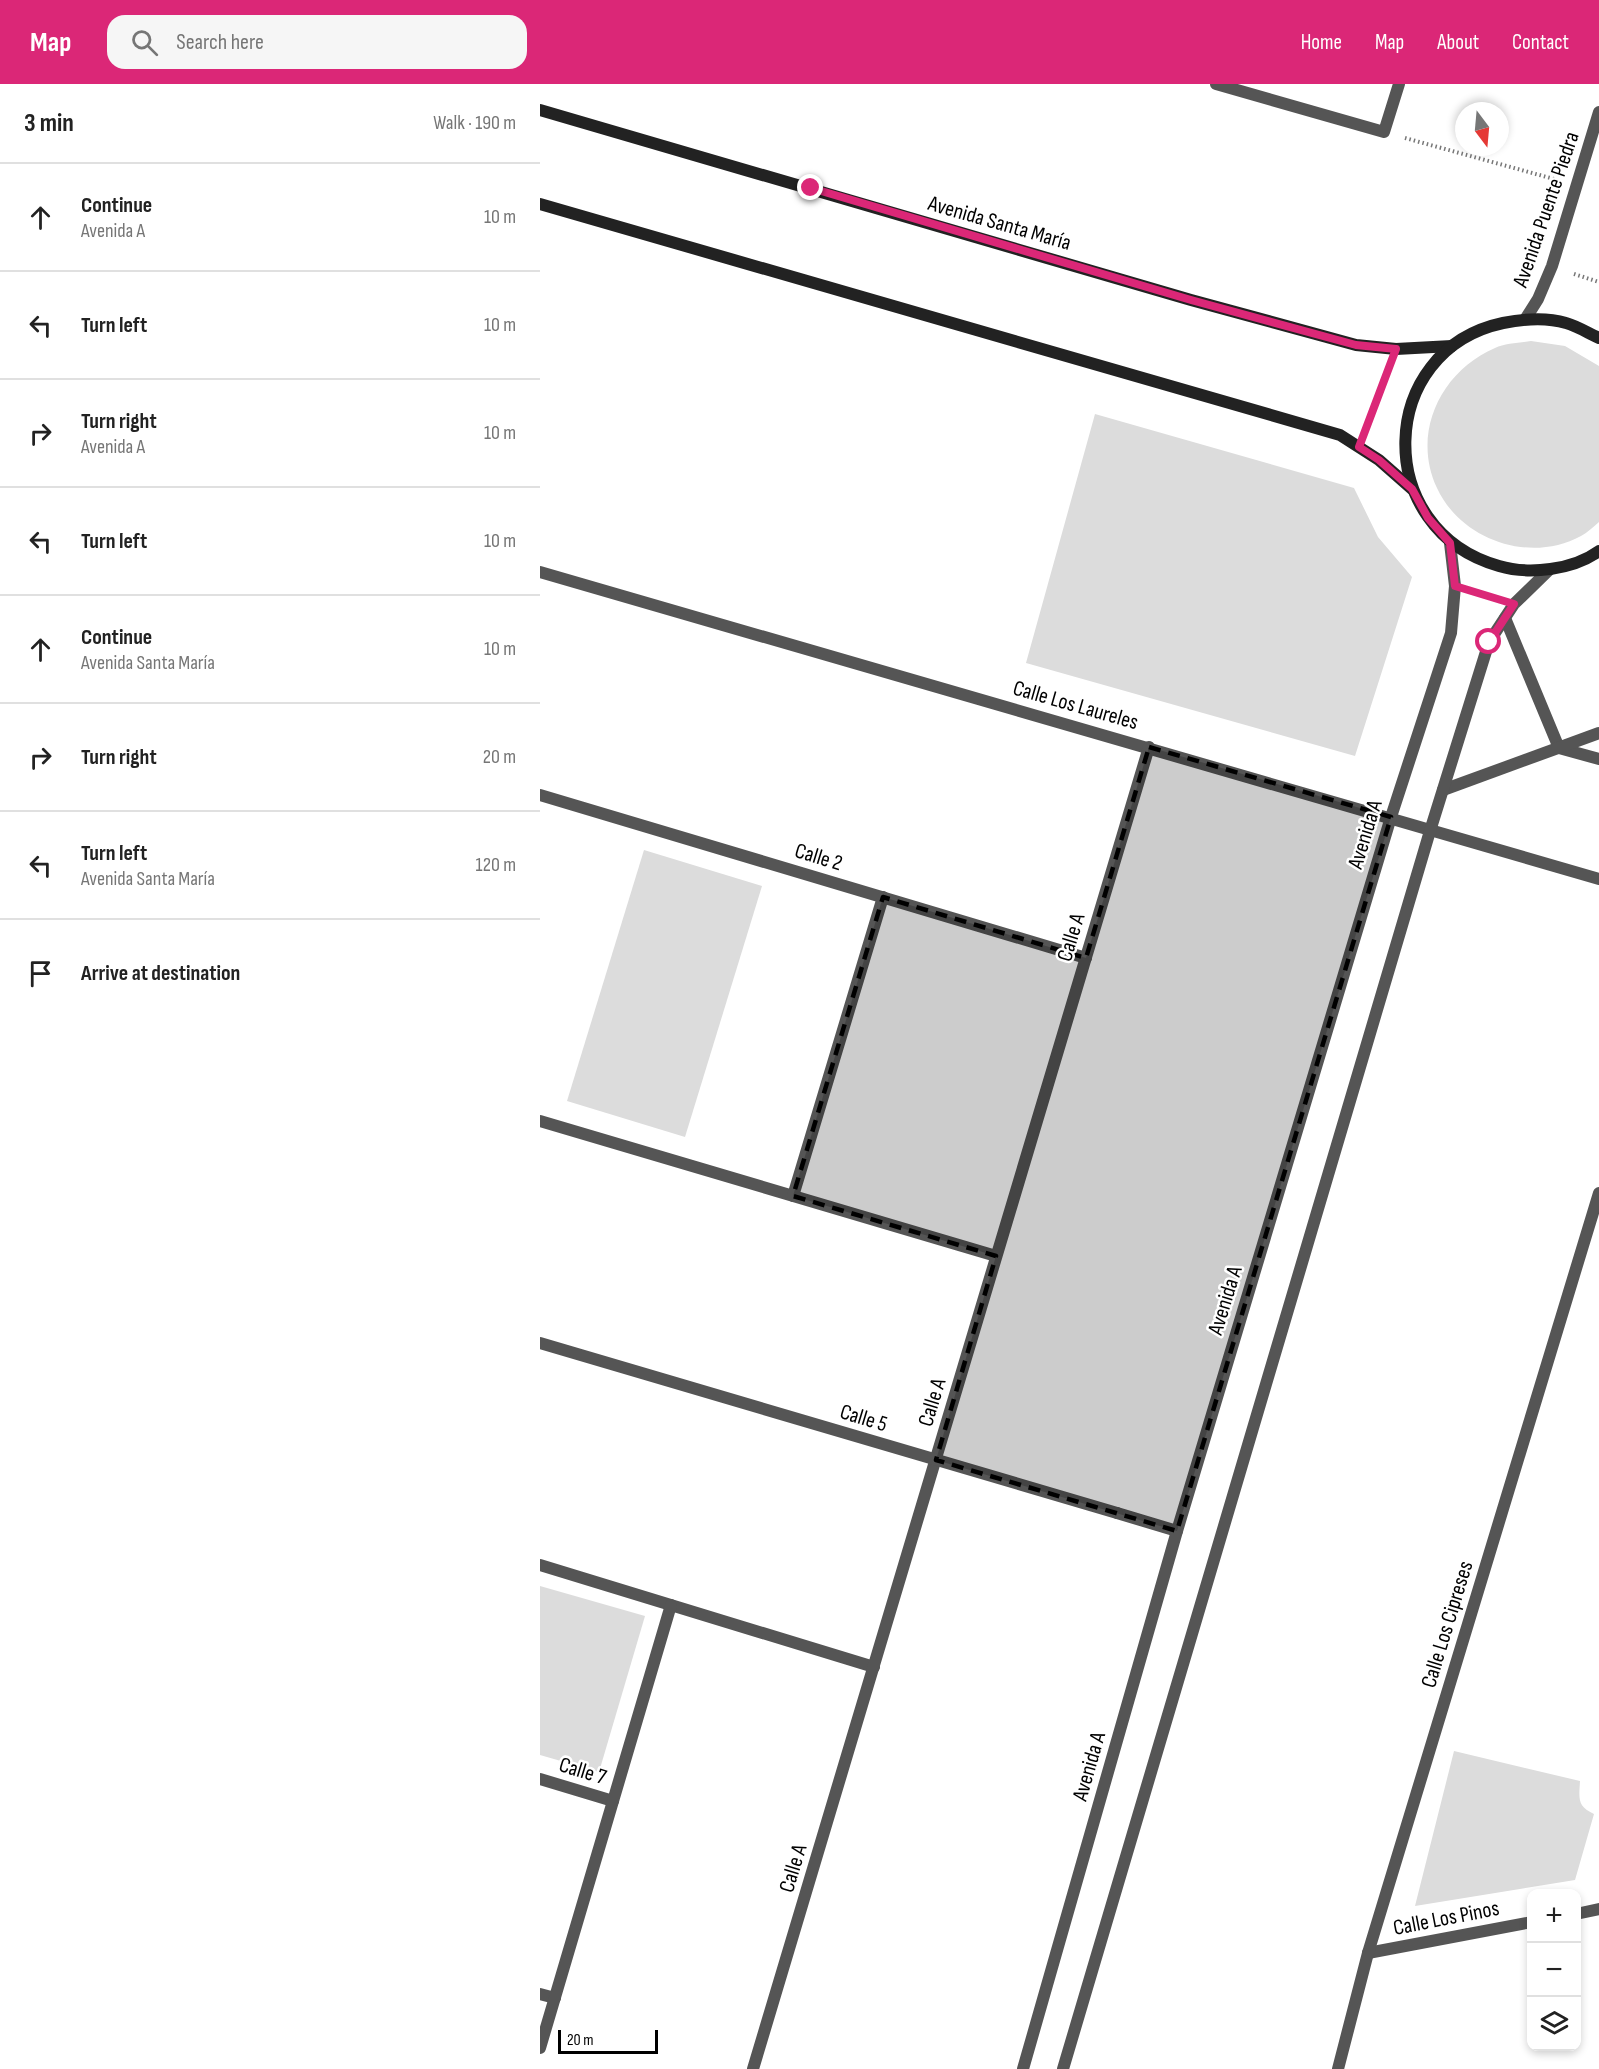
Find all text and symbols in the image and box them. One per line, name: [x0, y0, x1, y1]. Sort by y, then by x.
search box: [107, 15, 527, 69]
text: Map: [30, 26, 71, 59]
icon: search: [128, 26, 161, 59]
text: Search here: [176, 29, 264, 56]
text: Home: [1301, 30, 1342, 55]
text: Map: [1375, 30, 1404, 55]
text: About: [1437, 30, 1479, 55]
text: Contact: [1512, 30, 1569, 55]
north arrow: [1455, 102, 1509, 156]
text: 3 min: [24, 108, 74, 139]
text: Walk · 190 m: [433, 111, 516, 135]
street label: Avenida Puente Piedra: [1507, 128, 1586, 292]
route end: [797, 174, 823, 200]
street label: Avenida Santa María: [924, 190, 1074, 257]
text: Continue: [81, 192, 152, 219]
icon: ahead: [24, 201, 57, 234]
text: 10 m: [484, 205, 516, 229]
text: Avenida A: [81, 219, 145, 243]
icon: left: [24, 309, 57, 342]
text: Turn left: [81, 312, 147, 339]
text: 10 m: [484, 313, 516, 337]
text: Turn right: [81, 408, 157, 435]
icon: right: [24, 417, 57, 450]
text: 10 m: [484, 421, 516, 445]
text: Avenida A: [81, 435, 145, 459]
icon: left: [24, 525, 57, 558]
text: Turn left: [81, 528, 147, 555]
text: 10 m: [484, 529, 516, 553]
text: Continue: [81, 624, 152, 651]
route start: [1475, 628, 1501, 654]
icon: ahead: [24, 633, 57, 666]
text: 10 m: [484, 637, 516, 661]
text: Avenida Santa María: [81, 651, 215, 675]
street label: Calle Los Laureles: [1010, 675, 1141, 736]
icon: right: [24, 741, 57, 774]
text: Turn right: [81, 744, 157, 771]
text: 20 m: [483, 745, 516, 769]
street label: Avenida A: [1342, 796, 1389, 873]
street label: Calle 2: [791, 837, 846, 877]
text: Turn left: [81, 840, 147, 867]
icon: left: [24, 849, 57, 882]
text: 120 m: [476, 853, 516, 877]
text: Avenida Santa María: [81, 867, 215, 891]
street label: Calle A: [1051, 910, 1092, 965]
icon: arrive: [24, 957, 57, 990]
text: Arrive at destination: [81, 960, 240, 987]
street label: Avenida A: [1202, 1262, 1249, 1339]
street label: Calle A: [912, 1375, 953, 1430]
street label: Calle 5: [837, 1398, 891, 1438]
street label: Calle Los Cipreses: [1415, 1558, 1480, 1691]
street label: Avenida A: [1066, 1728, 1112, 1805]
street label: Calle 7: [556, 1751, 610, 1791]
street label: Calle A: [773, 1841, 814, 1896]
map controls: [1527, 1889, 1581, 2051]
button: +: [1527, 1889, 1581, 1943]
street label: Calle Los Pinos: [1391, 1895, 1502, 1942]
button: −: [1527, 1943, 1581, 1997]
button: layers: [1527, 1997, 1581, 2051]
scale bar: [558, 2027, 658, 2054]
text: 20 m: [567, 2031, 594, 2050]

